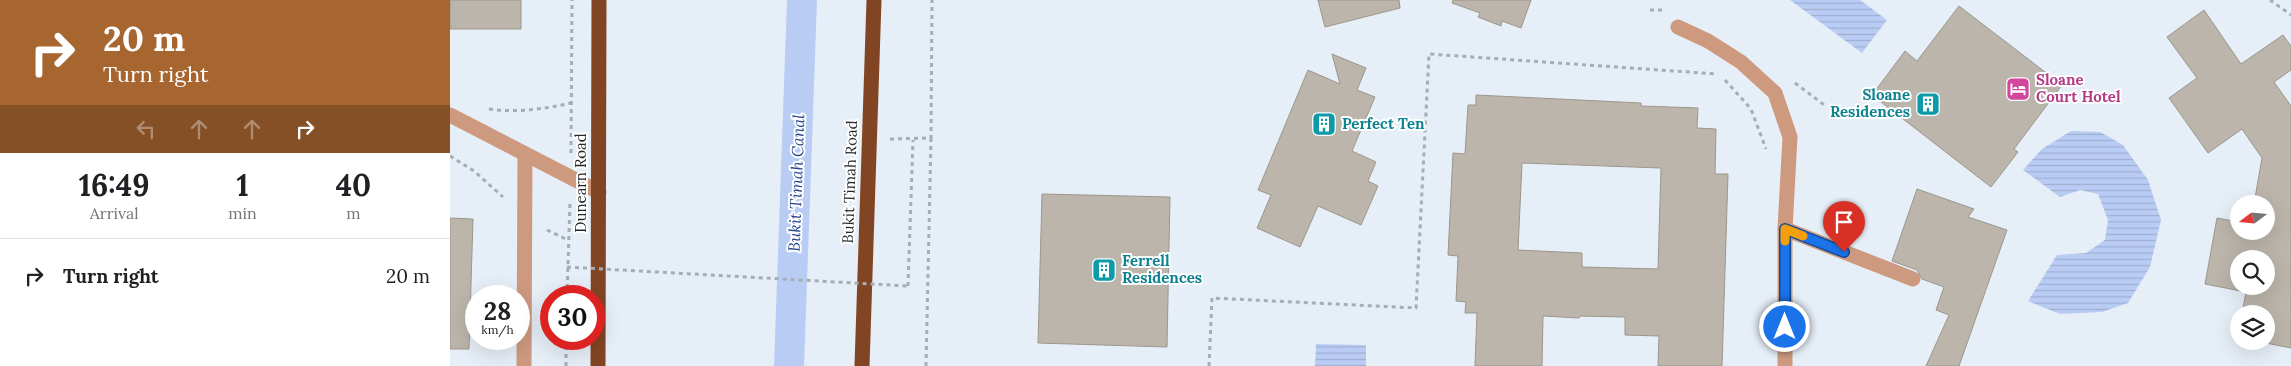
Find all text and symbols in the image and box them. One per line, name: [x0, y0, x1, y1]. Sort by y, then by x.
text: 20 m: [103, 16, 185, 61]
icon: right: [20, 20, 85, 85]
text: Turn right: [103, 60, 208, 88]
place label: Sloane Court Hotel: [2036, 70, 2121, 106]
hotel icon: Sloane Court Hotel: [2005, 76, 2031, 102]
place label: Sloane Residences: [1830, 85, 1910, 121]
building icon: Sloane Residences: [1915, 91, 1941, 117]
building icon: Perfect Ten: [1311, 111, 1337, 137]
water label: Bukit Timah Canal: [784, 113, 808, 252]
place label: Perfect Ten: [1342, 114, 1425, 133]
icon: left: [132, 115, 160, 143]
icon: ahead: [185, 115, 213, 143]
icon: ahead: [238, 115, 266, 143]
icon: right: [291, 115, 319, 143]
street label: Bukit Timah Road: [838, 120, 861, 244]
street label: Dunearn Road: [571, 133, 590, 233]
text: 16:49: [79, 166, 149, 204]
text: 1: [236, 166, 249, 204]
text: 40: [336, 166, 371, 204]
north arrow: [2230, 195, 2275, 240]
map controls: [2230, 195, 2275, 350]
pin: [1823, 201, 1865, 252]
text: Arrival: [90, 203, 139, 223]
text: min: [228, 203, 257, 223]
text: m: [346, 203, 361, 223]
icon: arrive: [1830, 208, 1858, 236]
button: search: [2230, 250, 2275, 295]
place label: Ferrell Residences: [1122, 251, 1202, 287]
building icon: Ferrell Residences: [1091, 257, 1117, 283]
icon: right: [20, 262, 48, 290]
text: Turn right: [63, 264, 159, 288]
text: 20 m: [386, 264, 430, 288]
speed limit sign: 30: [540, 285, 605, 350]
text: 28: [484, 295, 511, 327]
position arrow: [1758, 300, 1810, 352]
button: layers: [2230, 305, 2275, 350]
text: km/h: [481, 322, 514, 337]

